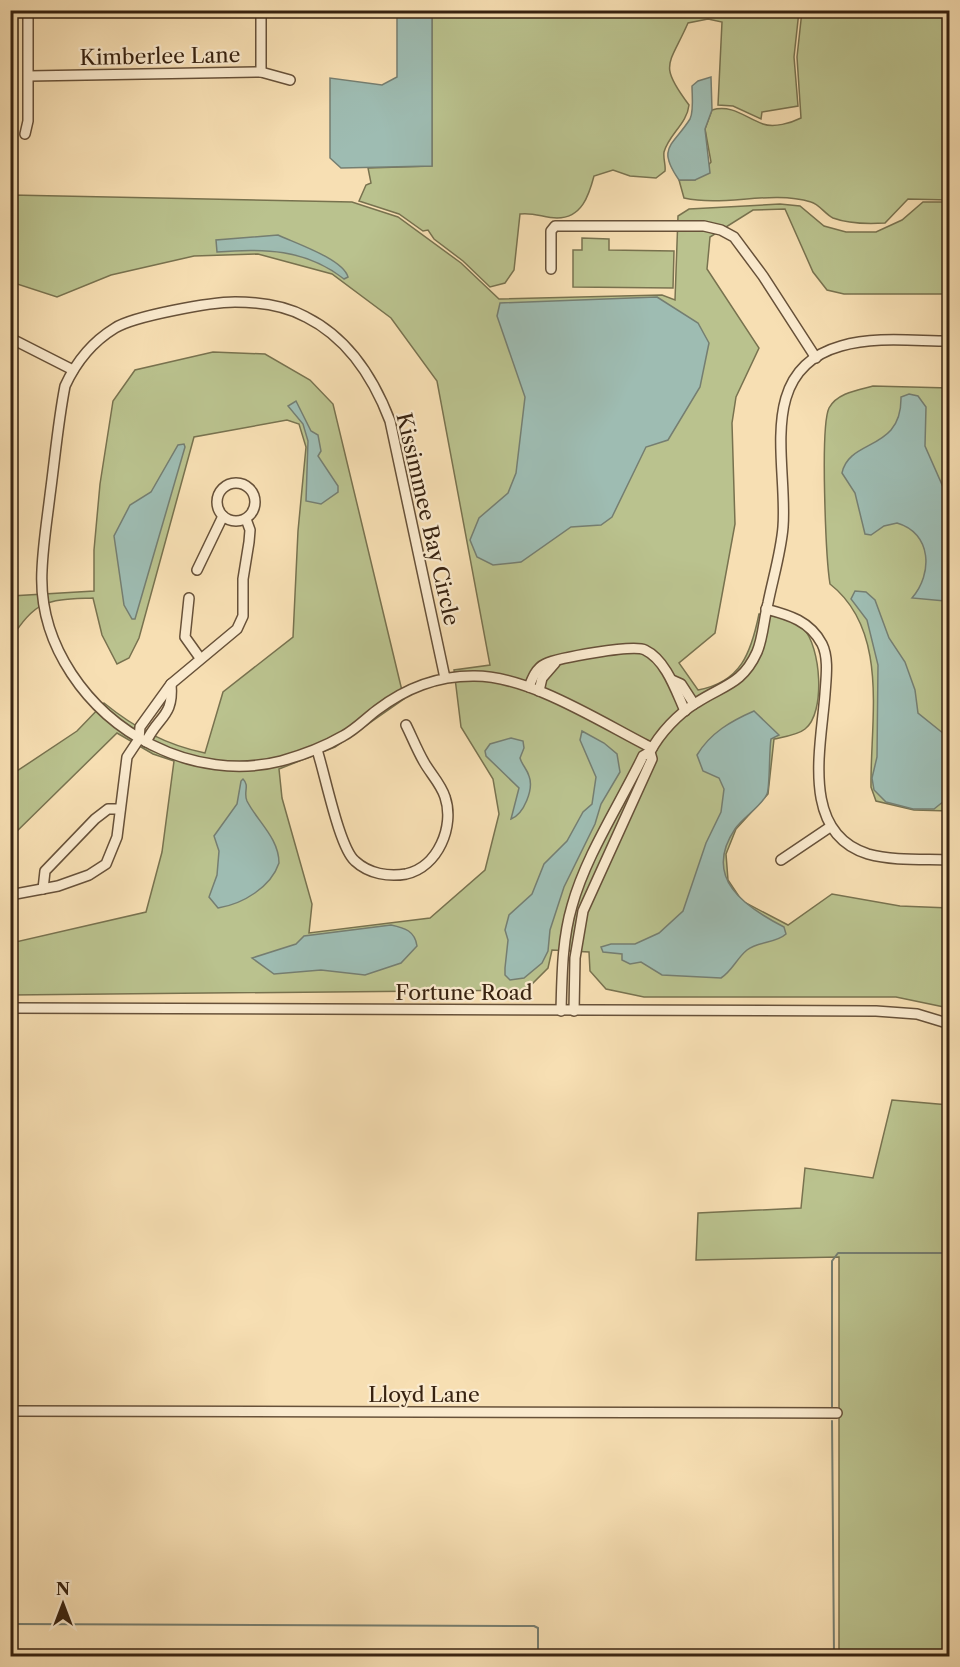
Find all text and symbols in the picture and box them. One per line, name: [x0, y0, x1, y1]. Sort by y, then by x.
street label: Kimberlee Lane: [79, 42, 241, 70]
street label: Kissimmee Bay Circle: [391, 410, 465, 628]
street label: Fortune Road: [395, 980, 533, 1005]
street label: Lloyd Lane: [368, 1382, 480, 1407]
north arrow: [33, 1574, 93, 1634]
text: N: [56, 1579, 70, 1599]

